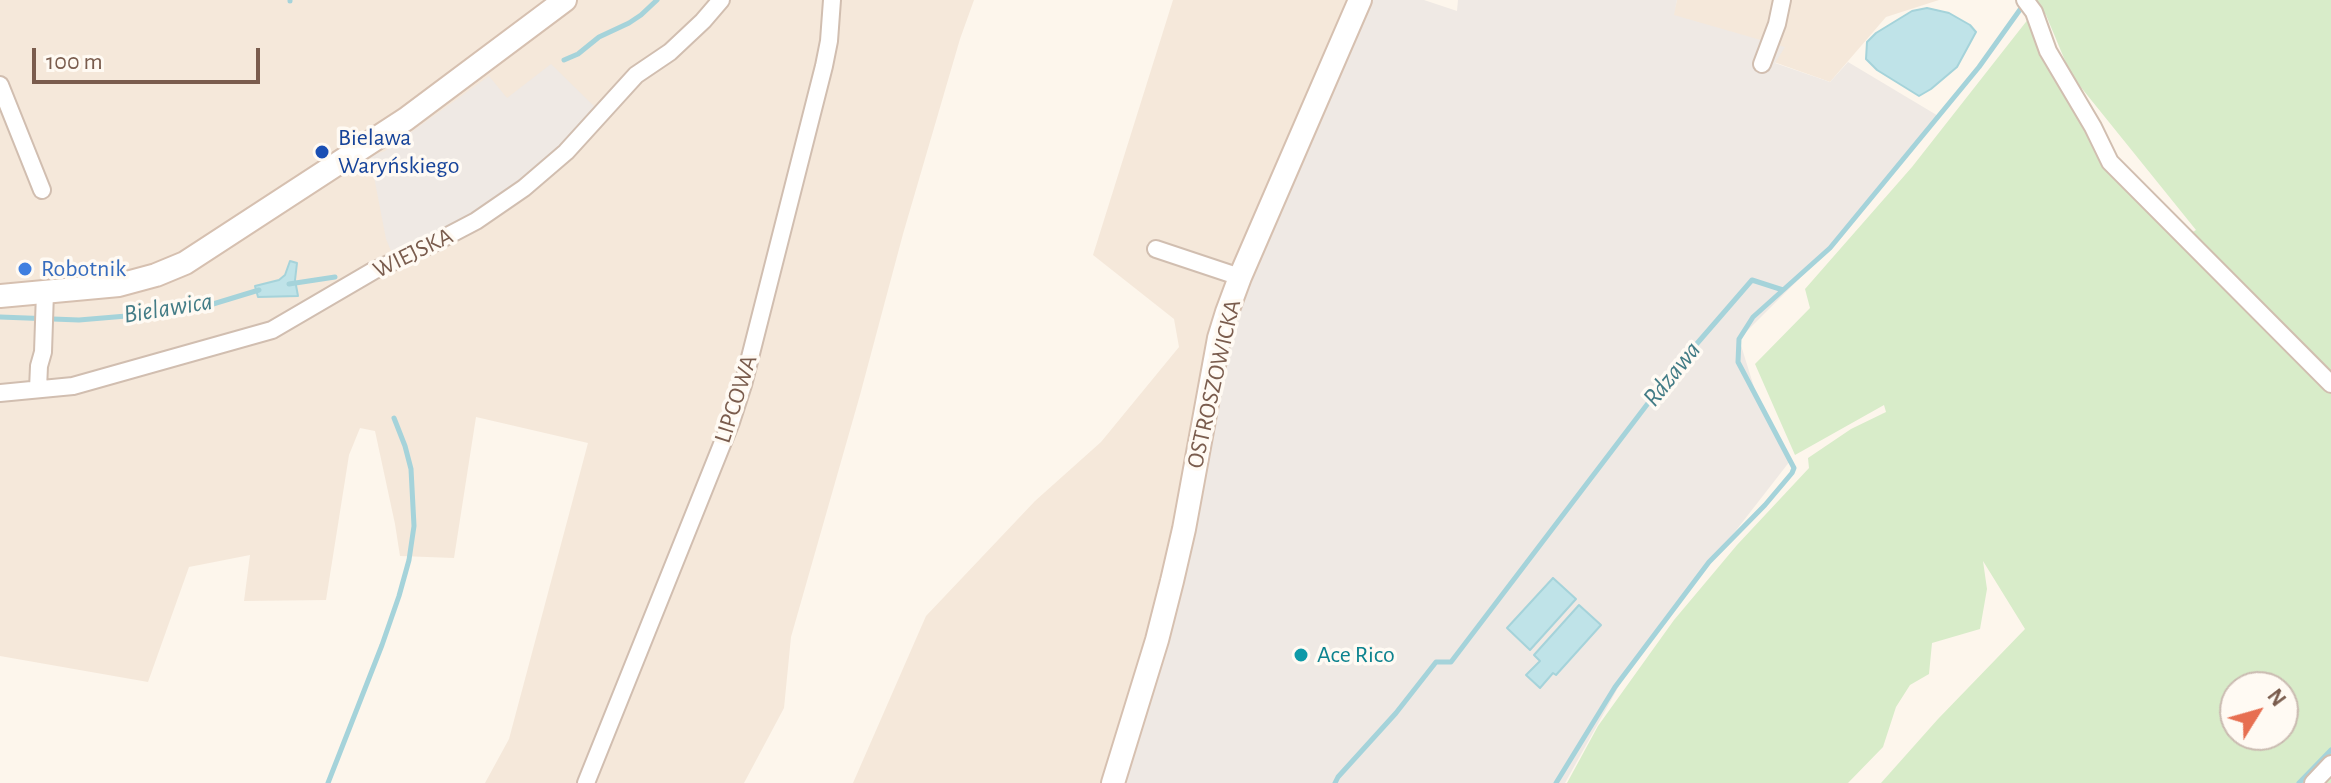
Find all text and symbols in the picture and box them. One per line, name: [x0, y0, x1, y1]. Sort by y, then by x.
scale bar: [36, 32, 264, 82]
text: 100 m: [46, 50, 103, 74]
place label: Bielawa Waryńskiego: [338, 124, 460, 180]
marker: Bielawa Waryńskiego: [313, 143, 331, 161]
street label: WIEJSKA: [368, 221, 458, 285]
place label: Robotnik: [41, 255, 126, 283]
marker: Robotnik: [16, 260, 34, 278]
water label: Bielawica: [121, 286, 215, 330]
street label: OSTROSZOWICKA: [1181, 297, 1247, 471]
water label: Rdzawa: [1636, 335, 1708, 413]
street label: LIPCOWA: [708, 351, 764, 447]
place label: Ace Rico: [1317, 641, 1395, 669]
marker: Ace Rico: [1292, 646, 1310, 664]
north arrow: [2219, 671, 2299, 751]
text: N: [2263, 685, 2290, 710]

